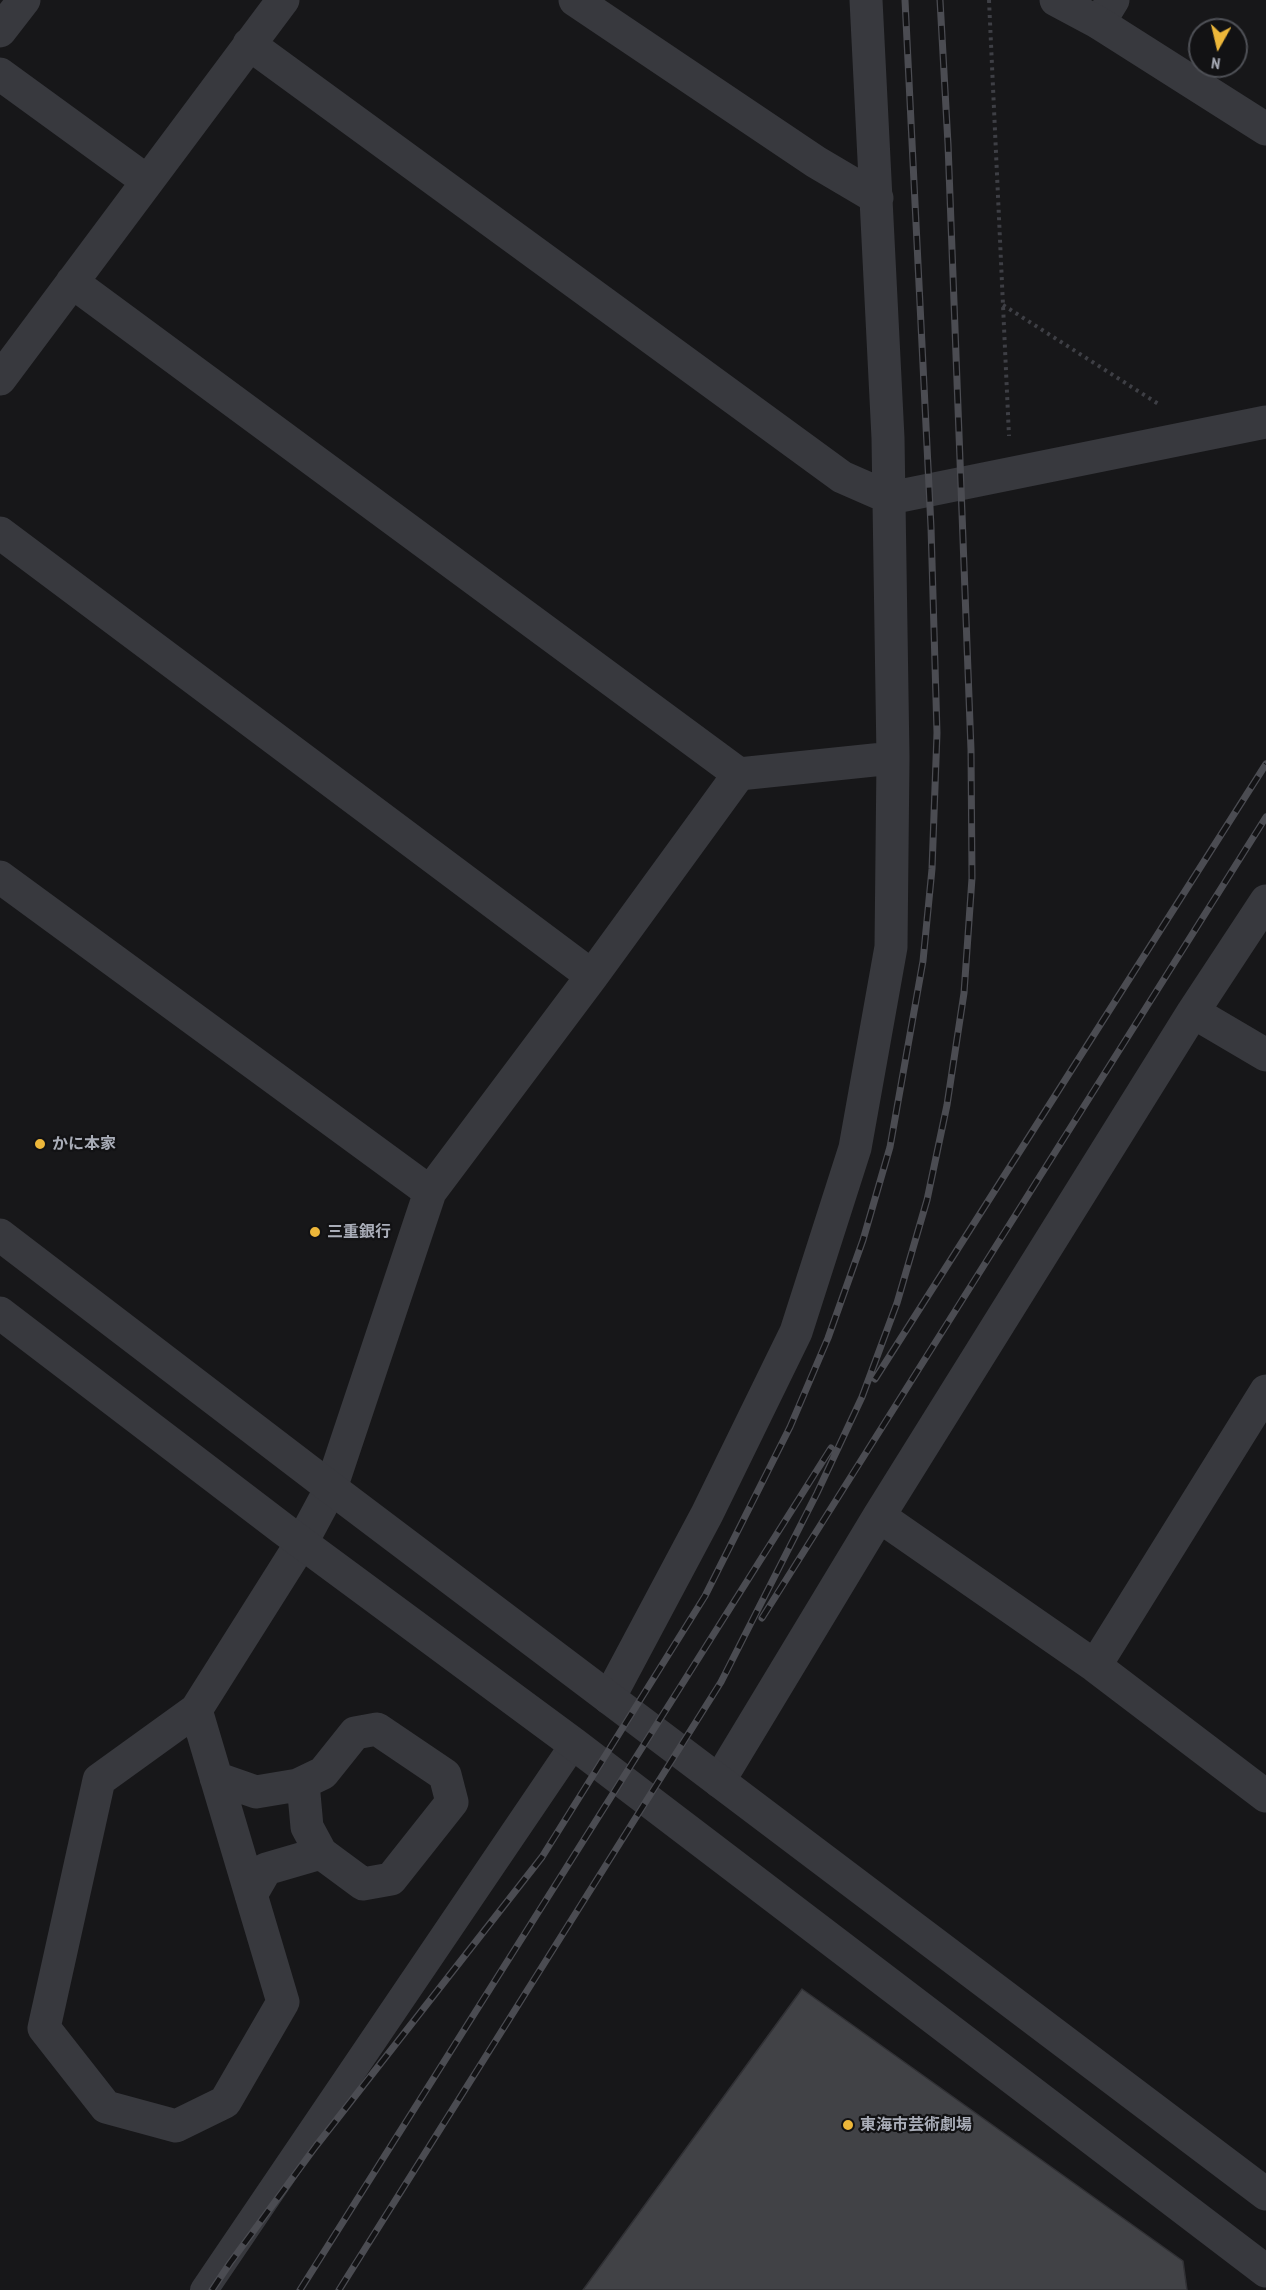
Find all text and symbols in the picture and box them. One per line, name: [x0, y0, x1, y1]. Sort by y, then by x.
north arrow: [1188, 18, 1248, 78]
text: N: [1210, 53, 1221, 74]
place label: かに本家: [52, 1134, 116, 1154]
marker: かに本家: [33, 1137, 47, 1151]
place label: 三重銀行: [327, 1222, 391, 1242]
marker: 三重銀行: [308, 1225, 322, 1239]
place label: 東海市芸術劇場: [860, 2115, 972, 2135]
marker: 東海市芸術劇場: [841, 2118, 855, 2132]

